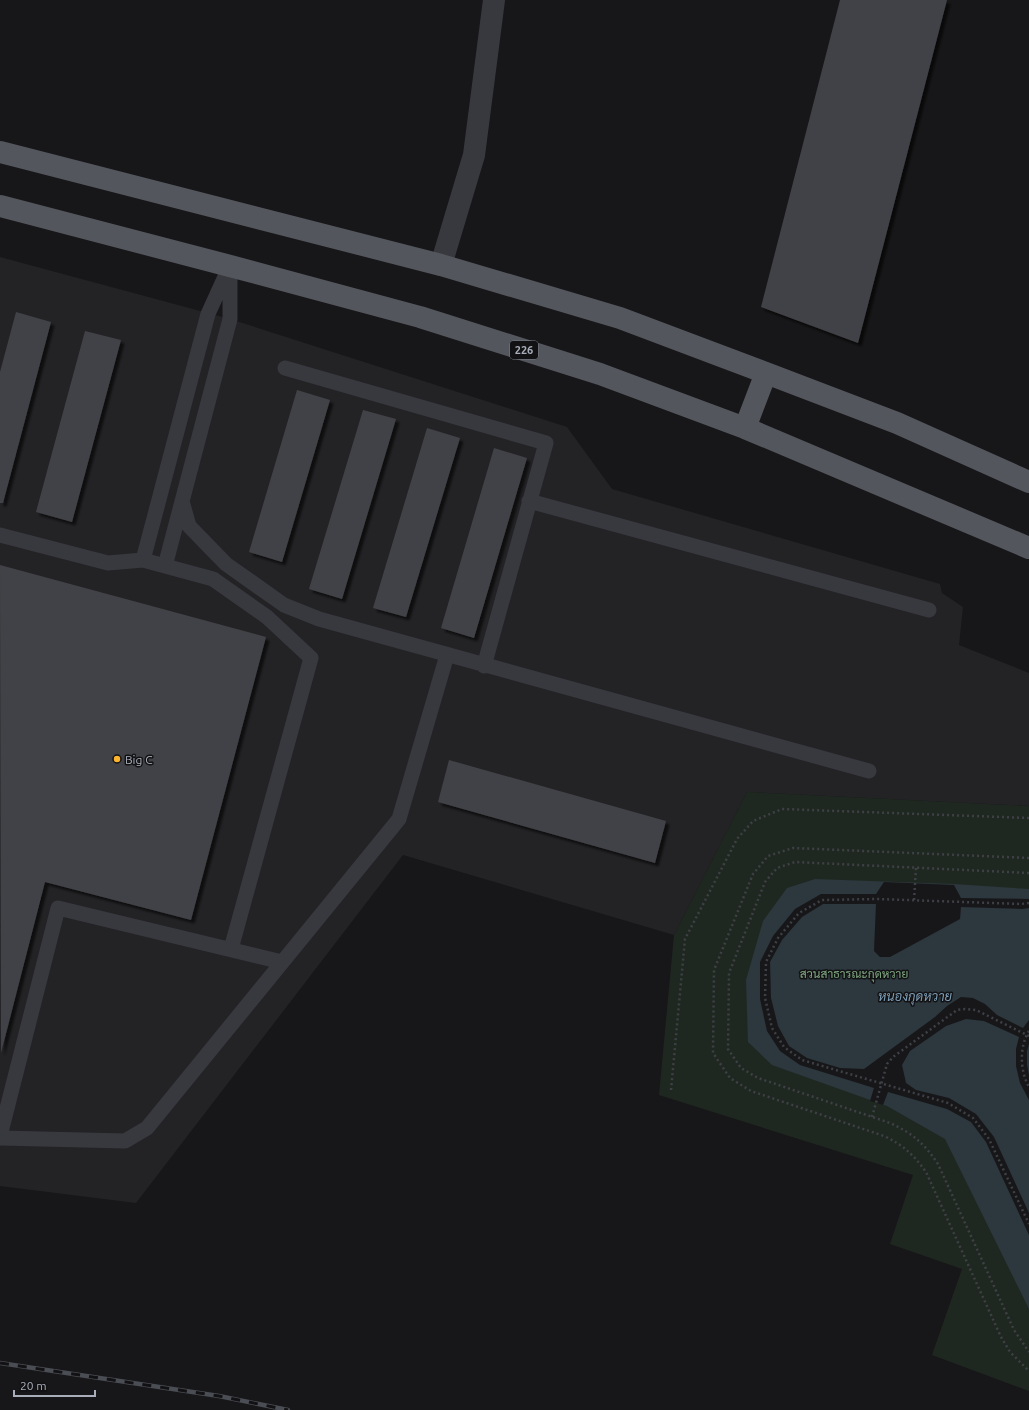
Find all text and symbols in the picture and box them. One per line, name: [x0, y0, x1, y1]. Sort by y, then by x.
road number: 226: [510, 341, 538, 359]
place label: Big C: [125, 753, 153, 766]
marker: Big C: [112, 754, 122, 764]
park label: สวนสาธารณะกุดหวาย: [800, 967, 908, 983]
water label: หนองกุดหวาย: [878, 989, 953, 1006]
scale bar: [14, 1372, 95, 1398]
text: 20 m: [20, 1379, 47, 1392]

